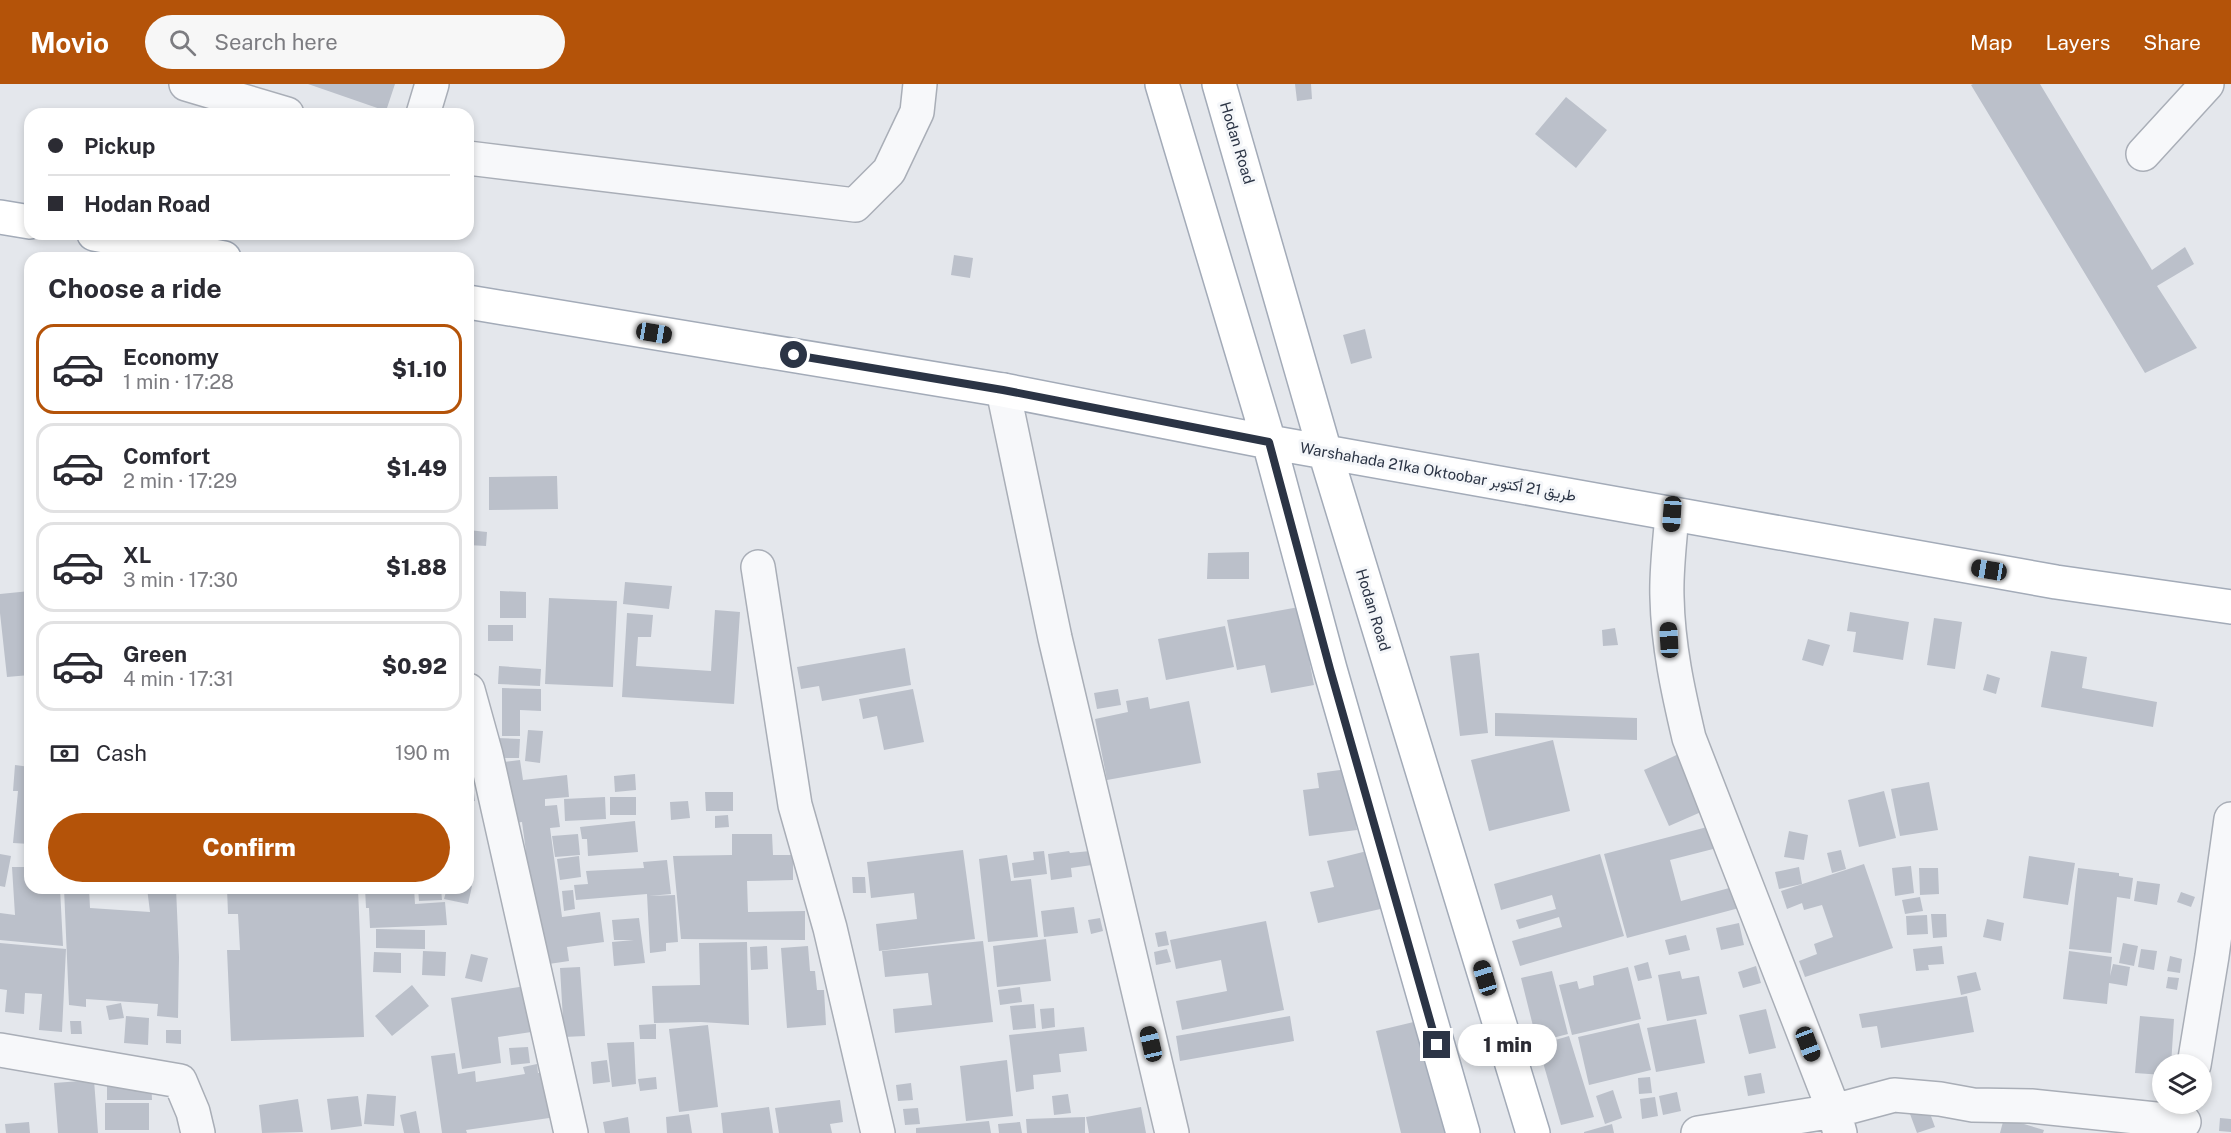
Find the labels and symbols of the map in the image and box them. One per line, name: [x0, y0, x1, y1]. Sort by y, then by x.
street label: Hodan Road: [1217, 100, 1258, 186]
car: [635, 321, 673, 345]
route start: [780, 341, 807, 368]
street label: Warshahada 21ka Oktoobar طريق 21 أكتوبر: [1298, 439, 1578, 506]
car: [1662, 495, 1682, 533]
car: [1970, 558, 2008, 582]
street label: Hodan Road: [1353, 567, 1394, 653]
car: [1659, 622, 1679, 658]
car: [1471, 958, 1499, 998]
car: [1138, 1024, 1164, 1064]
callout: 1 min: [1458, 1024, 1557, 1066]
car: [1793, 1024, 1823, 1064]
route end: [1423, 1031, 1450, 1058]

